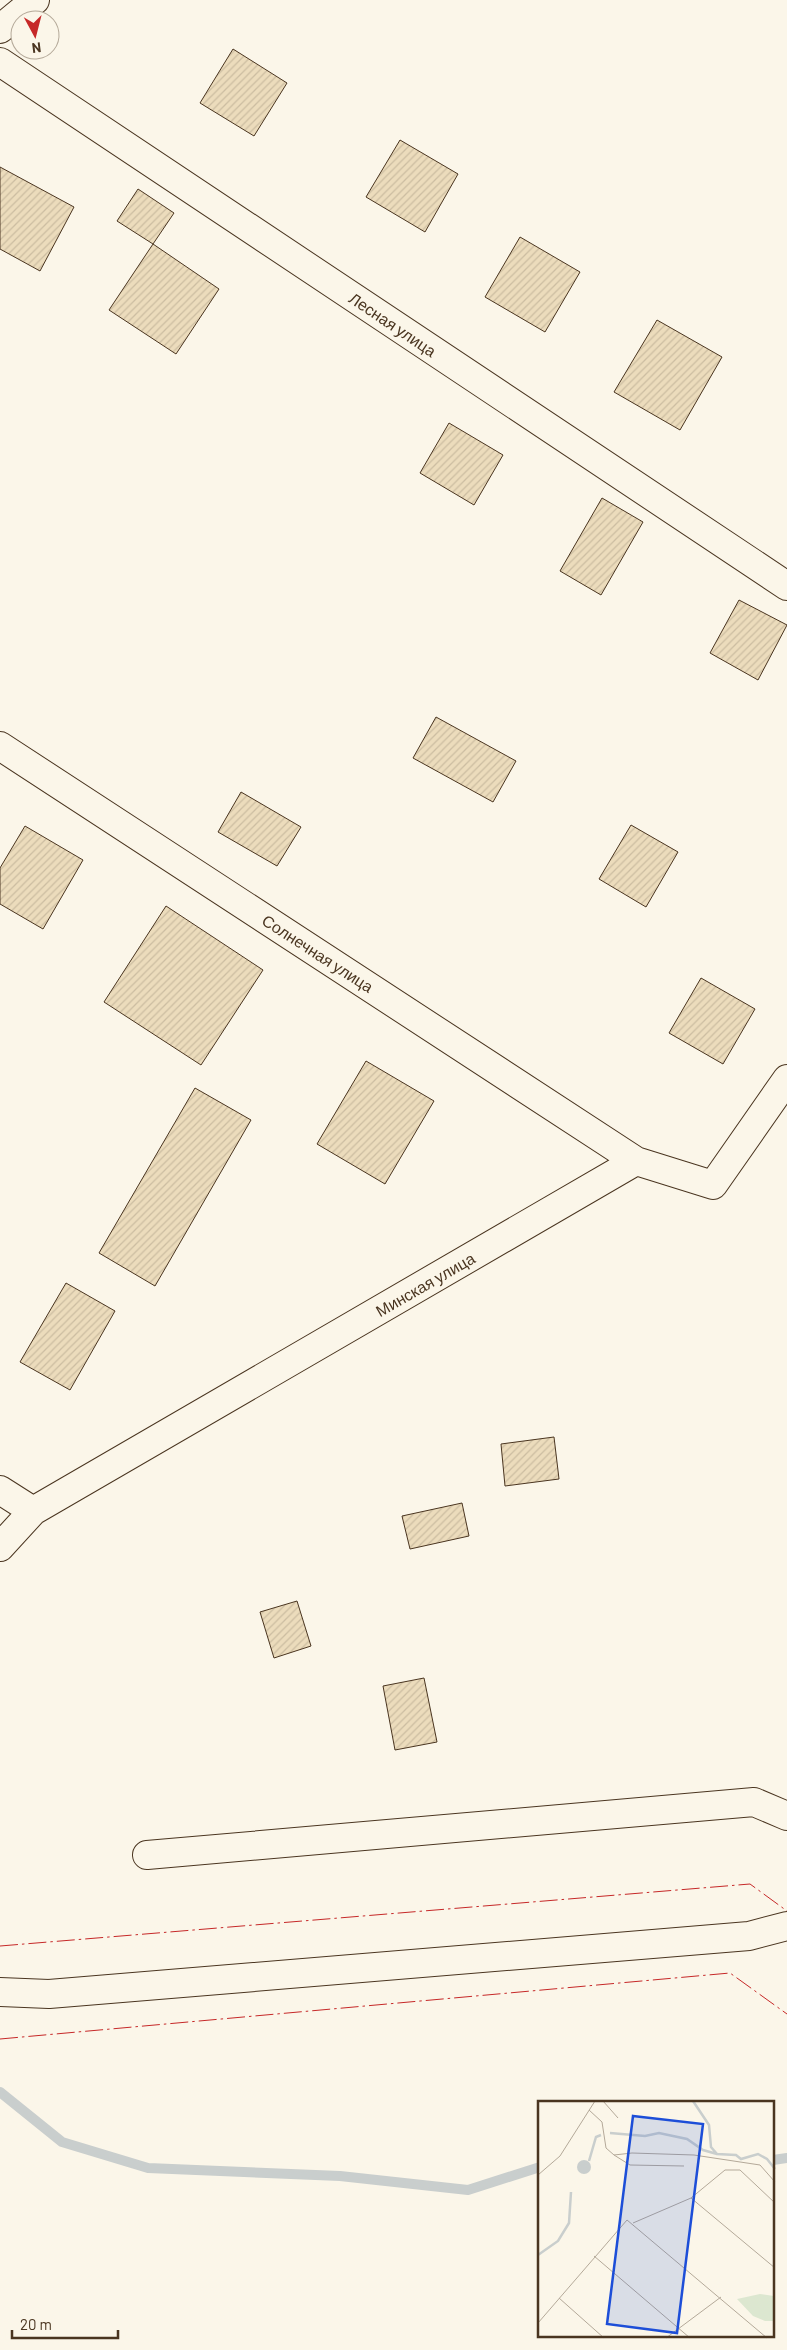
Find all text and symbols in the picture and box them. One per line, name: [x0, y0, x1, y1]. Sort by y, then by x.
north arrow: [10, 10, 60, 60]
text: N: [31, 39, 42, 57]
street label: Лесная улица: [346, 288, 440, 360]
street label: Солнечная улица: [259, 910, 377, 996]
street label: Минская улица: [372, 1248, 478, 1320]
inset map: [538, 2101, 774, 2338]
scale bar: [12, 2308, 119, 2340]
text: 20 m: [20, 2315, 52, 2333]

